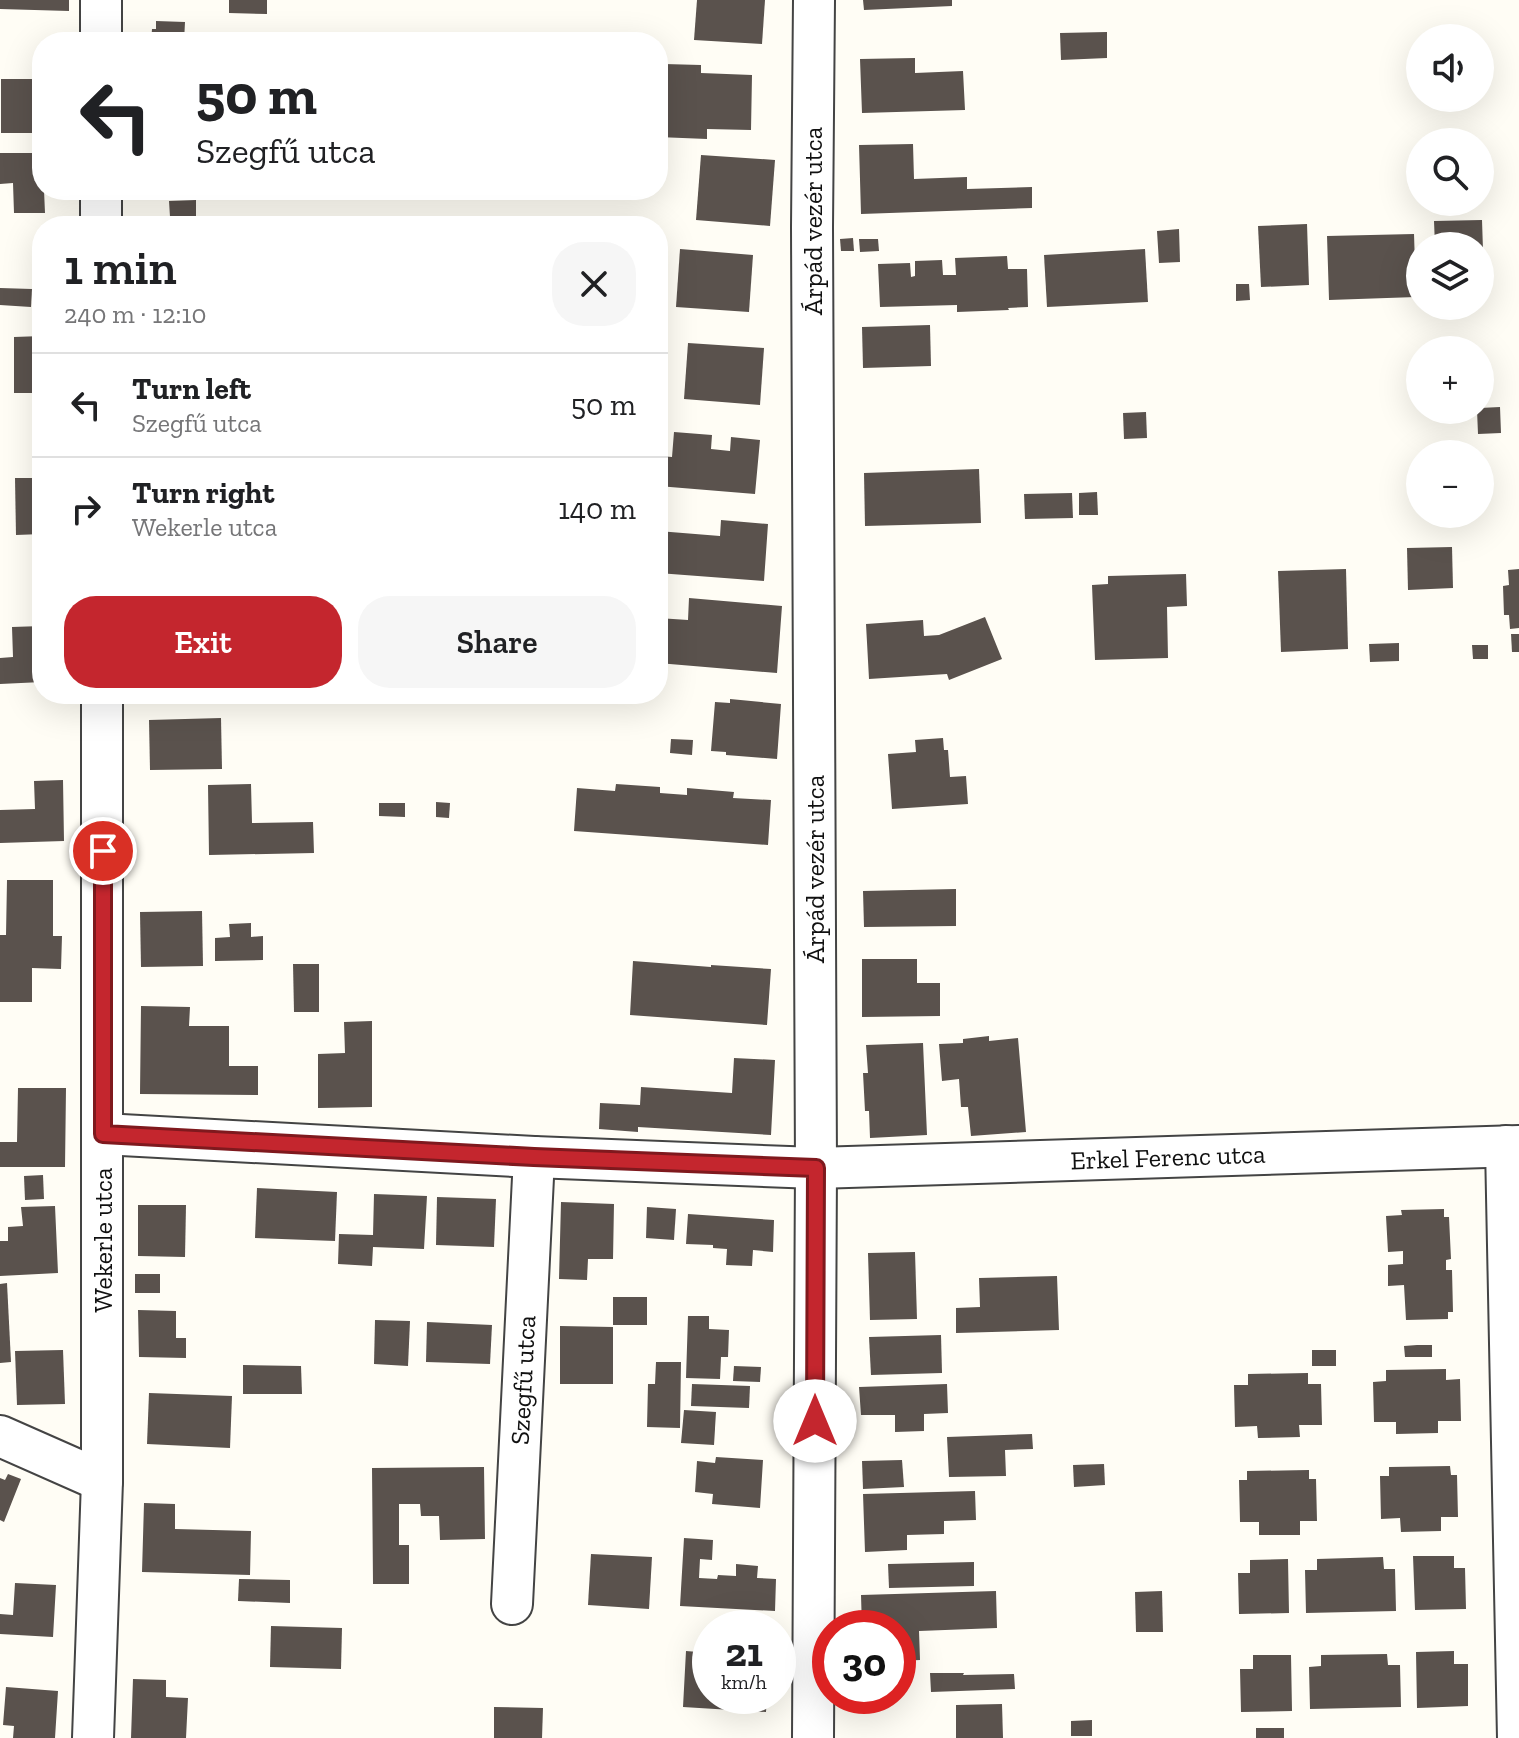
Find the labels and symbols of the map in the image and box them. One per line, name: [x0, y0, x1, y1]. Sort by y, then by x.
street label: Árpád vezér utca: [797, 126, 829, 315]
street label: Árpád vezér utca: [799, 774, 831, 963]
pin: [69, 817, 137, 885]
street label: Erkel Ferenc utca: [1070, 1138, 1267, 1176]
street label: Wekerle utca: [87, 1167, 119, 1313]
street label: Szegfű utca: [504, 1314, 542, 1446]
position arrow: [773, 1379, 857, 1463]
speed limit sign: 30: [812, 1610, 916, 1714]

